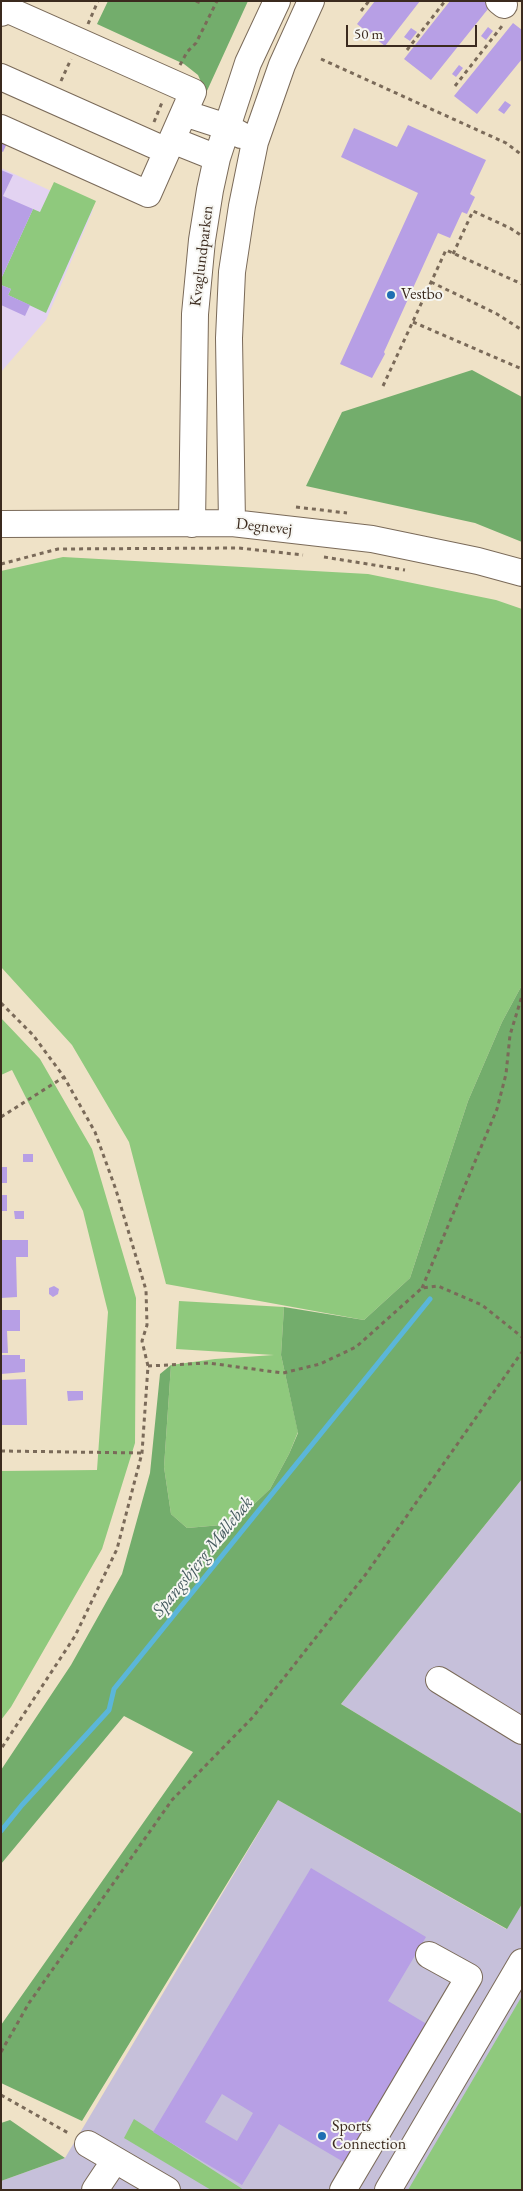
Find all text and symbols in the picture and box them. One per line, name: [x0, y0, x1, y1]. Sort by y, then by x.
scale bar: [348, 15, 479, 47]
text: 50 m: [354, 24, 383, 43]
street label: Kvaglundparken: [186, 204, 218, 308]
place label: Vestbo: [401, 285, 443, 305]
marker: Vestbo: [385, 289, 397, 301]
street label: Degnevej: [235, 515, 293, 539]
water label: Spangsbjerg Møllebæk: [148, 1493, 258, 1621]
place label: Sports Connection: [332, 2117, 406, 2155]
marker: Sports Connection: [316, 2130, 328, 2142]

